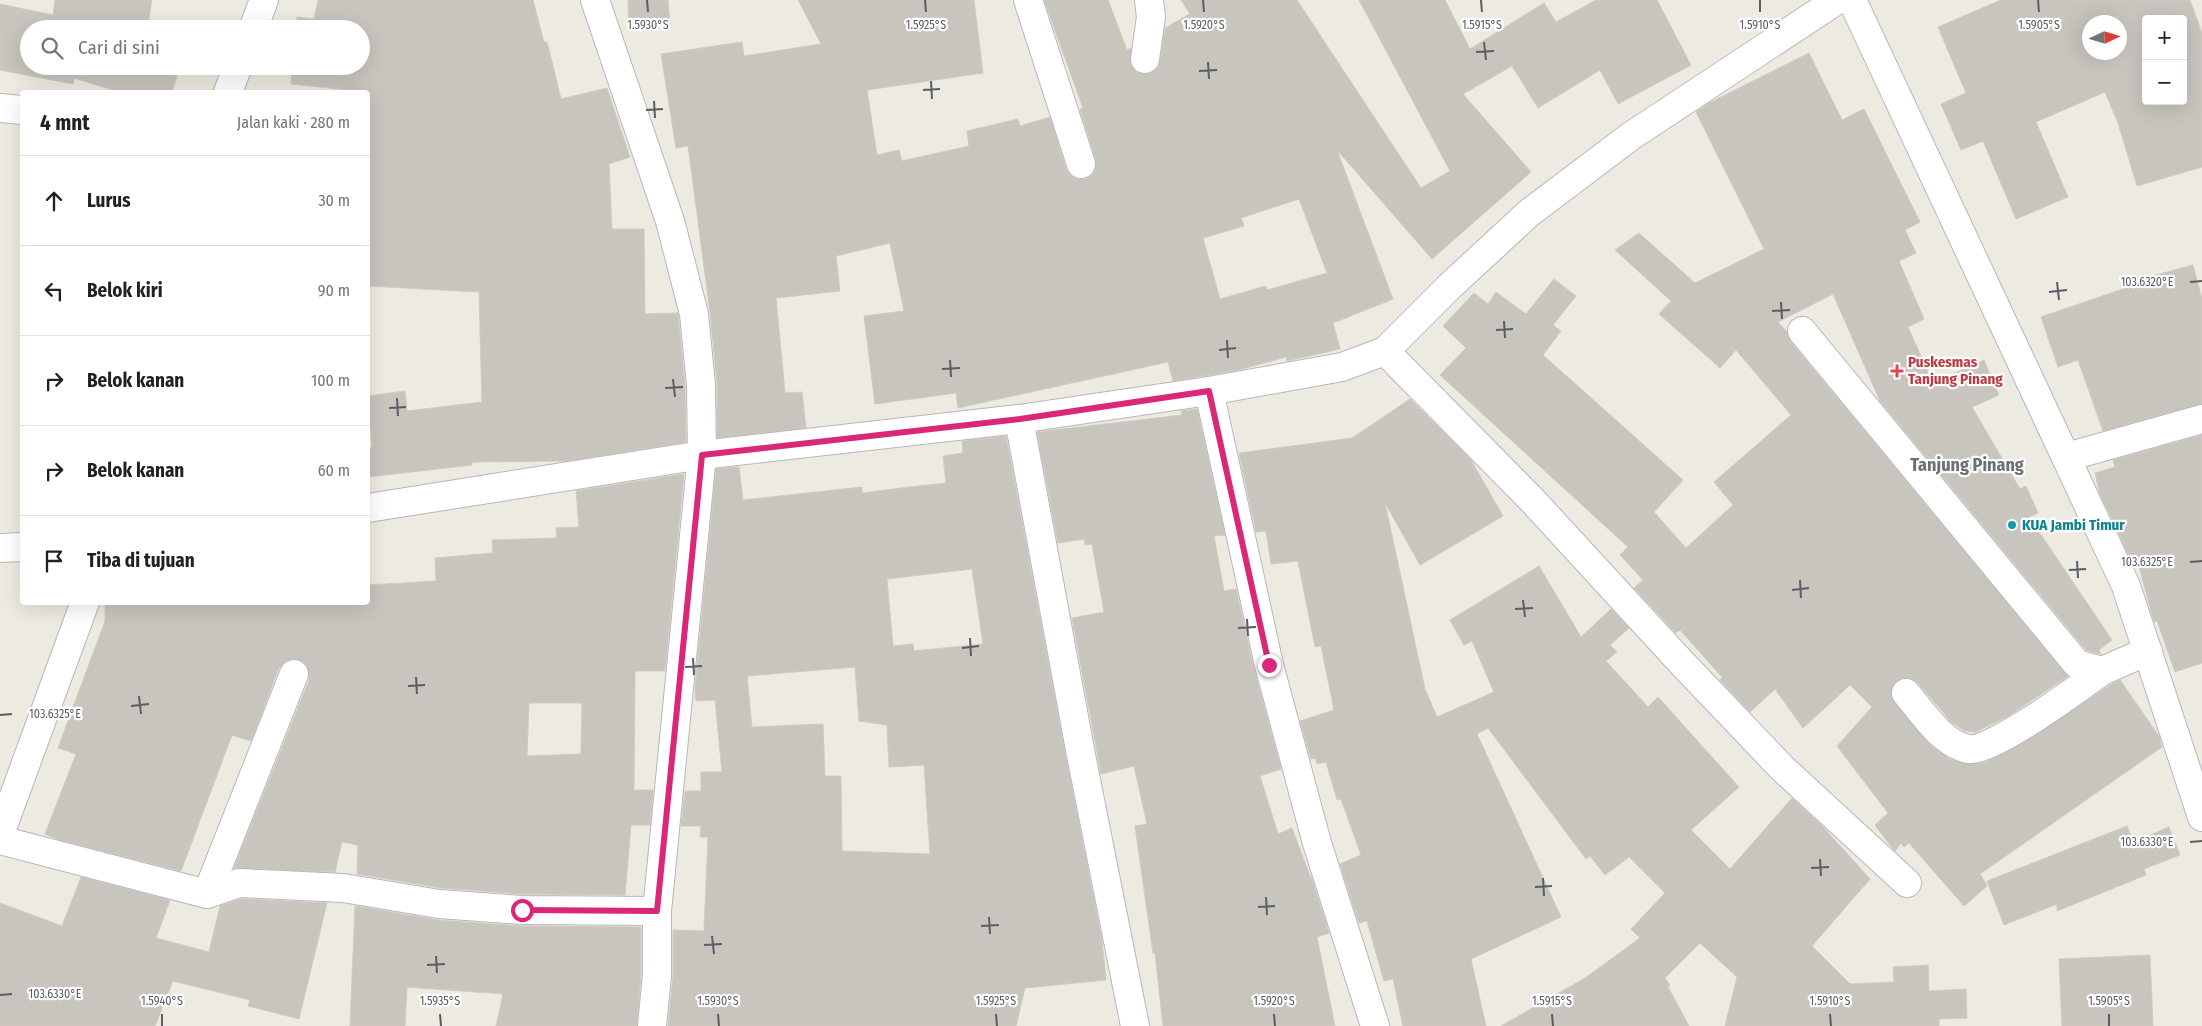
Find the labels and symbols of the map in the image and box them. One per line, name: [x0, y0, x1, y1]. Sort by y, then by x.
north arrow: [2082, 15, 2127, 60]
text: 1.5930°S: [627, 18, 669, 32]
text: 1.5925°S: [906, 18, 946, 32]
text: 1.5920°S: [1183, 18, 1225, 32]
text: 1.5915°S: [1462, 18, 1502, 32]
text: 1.5910°S: [1740, 18, 1780, 32]
text: 1.5905°S: [2018, 18, 2060, 32]
text: 103.6320°E: [2121, 275, 2174, 289]
place label: Puskesmas Tanjung Pinang: [1908, 353, 2003, 388]
marker: Puskesmas Tanjung Pinang: [1890, 364, 1904, 378]
district label: Tanjung Pinang: [1910, 454, 2024, 476]
place label: KUA Jambi Timur: [2022, 516, 2125, 534]
marker: KUA Jambi Timur: [2006, 519, 2018, 531]
text: 103.6325°E: [2121, 555, 2173, 569]
route end: [1258, 654, 1281, 677]
text: 103.6325°E: [29, 707, 81, 721]
text: 103.6330°E: [2121, 835, 2174, 849]
route start: [511, 899, 534, 922]
text: 103.6330°E: [29, 987, 82, 1001]
text: 1.5940°S: [141, 994, 183, 1008]
text: 1.5935°S: [420, 994, 460, 1008]
text: 1.5930°S: [697, 994, 739, 1008]
text: 1.5925°S: [976, 994, 1016, 1008]
text: 1.5920°S: [1253, 994, 1295, 1008]
text: 1.5915°S: [1532, 994, 1572, 1008]
text: 1.5910°S: [1810, 994, 1850, 1008]
text: 1.5905°S: [2088, 994, 2130, 1008]

